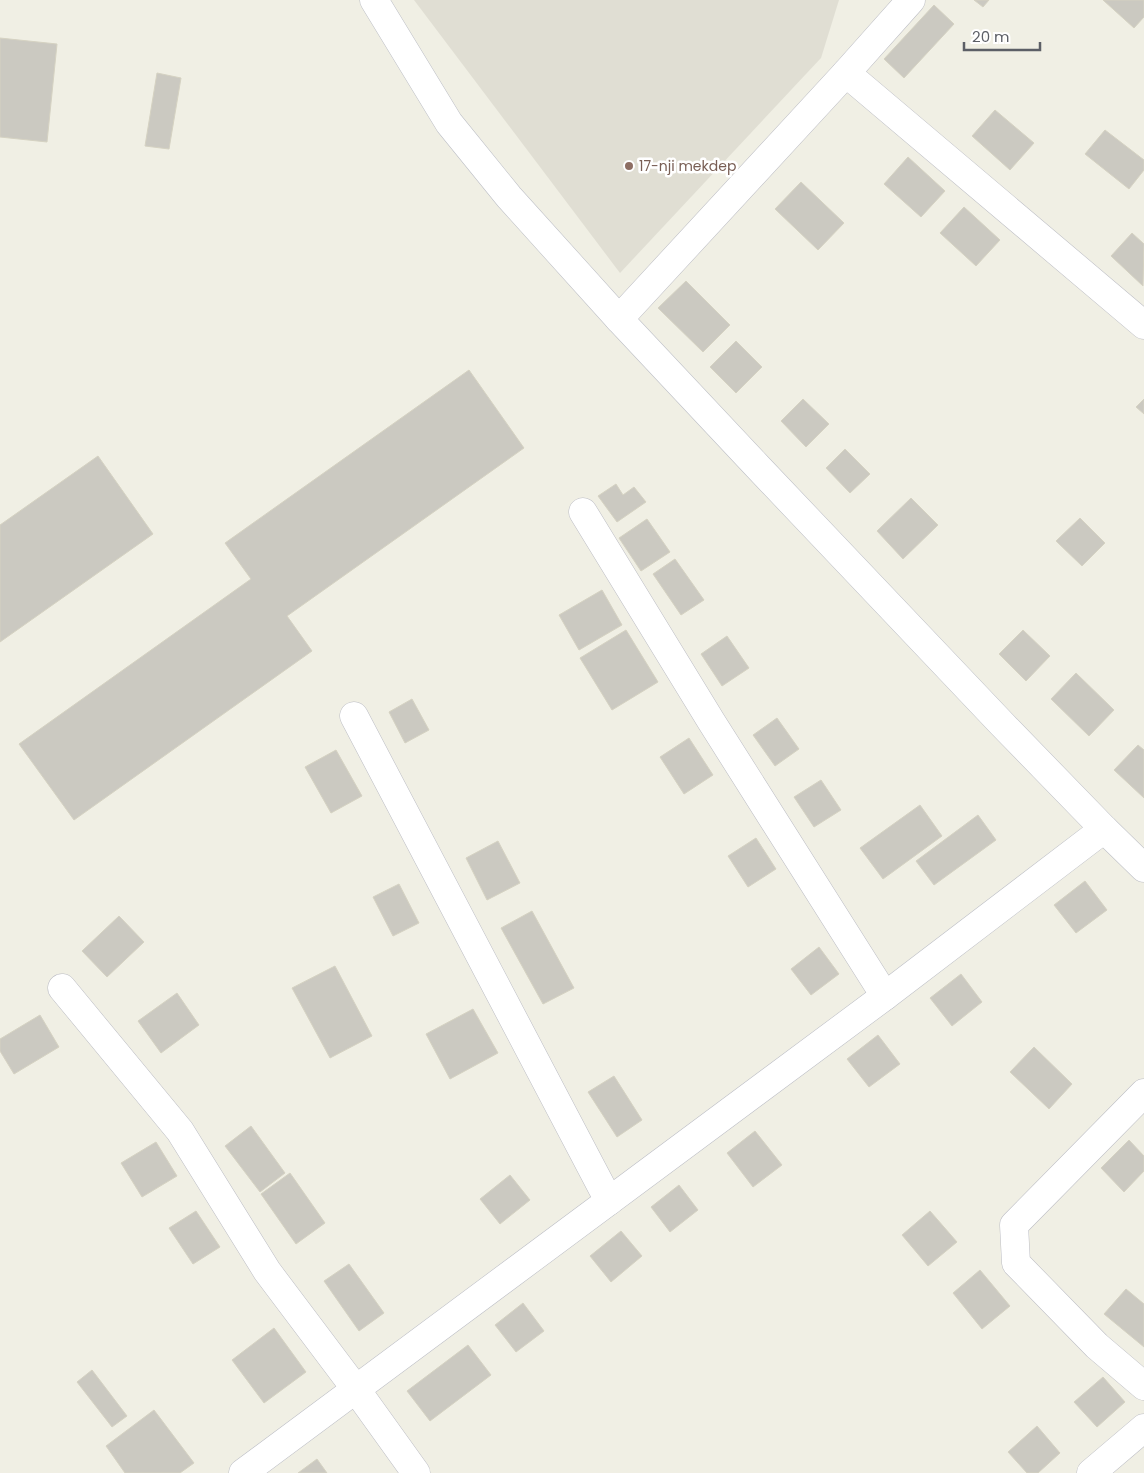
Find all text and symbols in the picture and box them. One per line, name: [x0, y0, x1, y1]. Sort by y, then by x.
scale bar: [964, 20, 1040, 52]
text: 20 m: [972, 26, 1010, 47]
place label: 17-nji mekdep: [639, 156, 736, 176]
marker: 17-nji mekdep: [623, 160, 635, 172]

